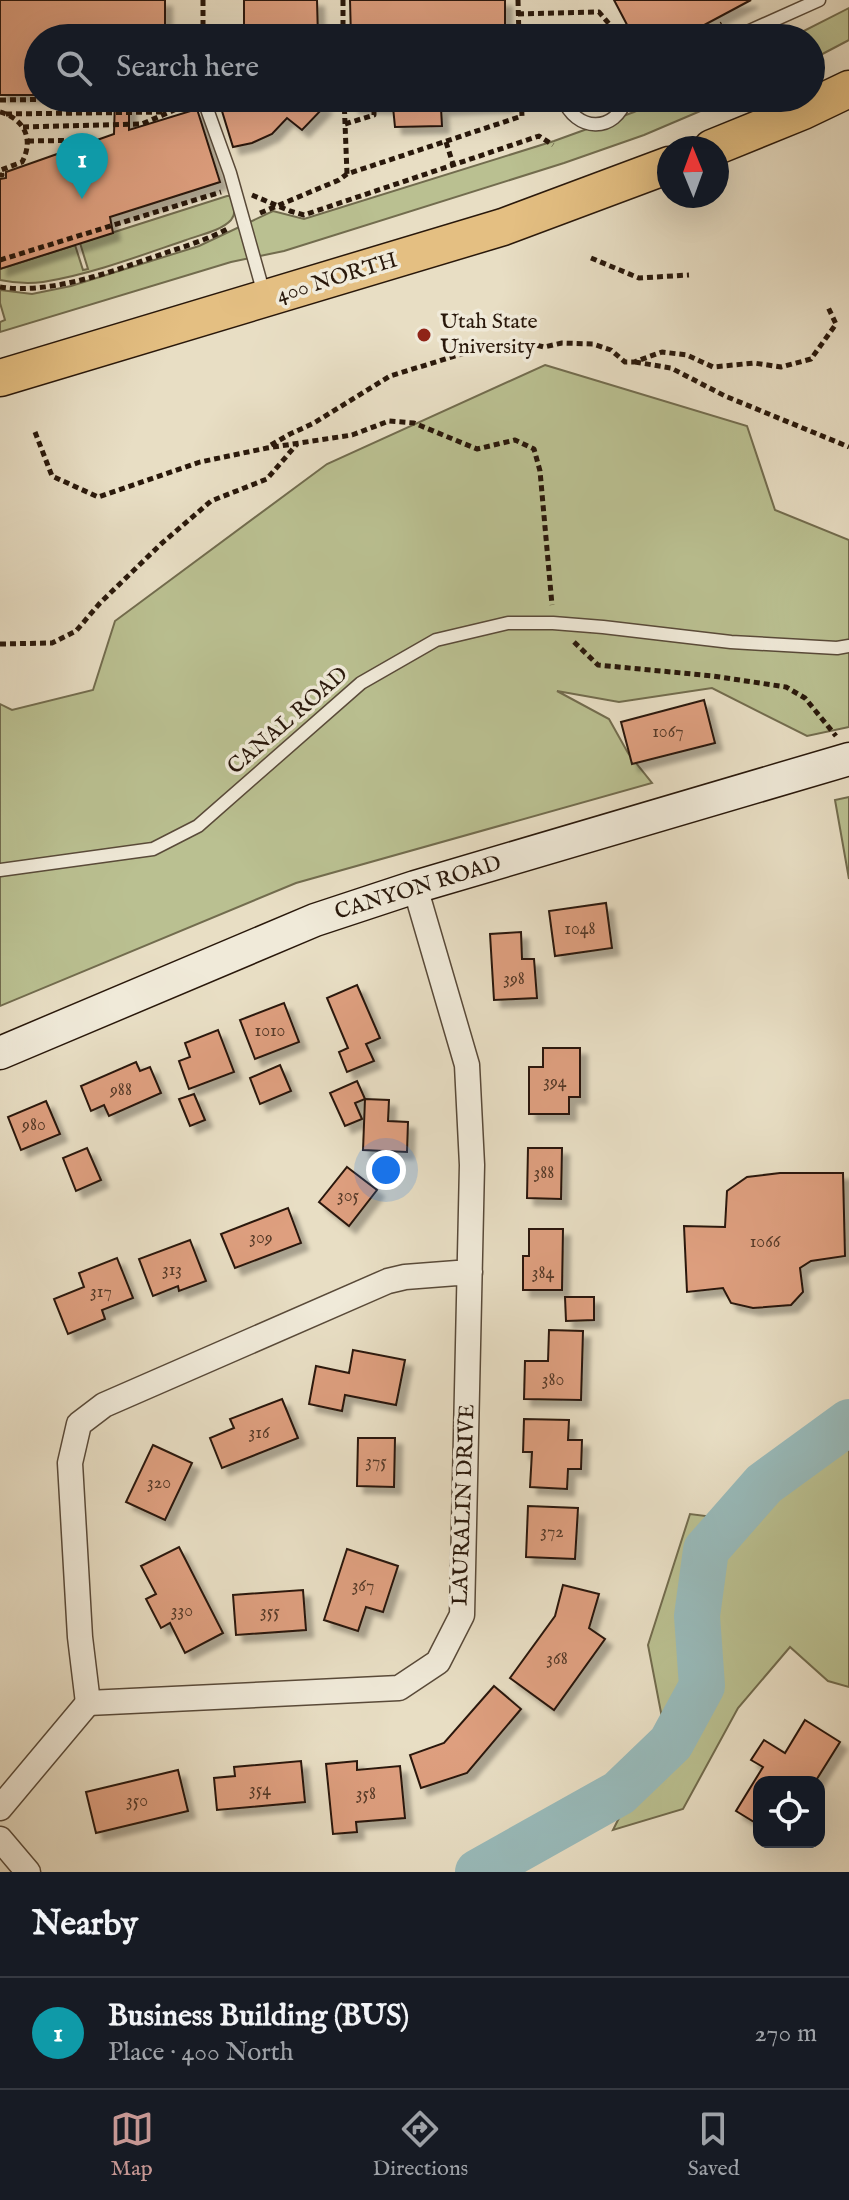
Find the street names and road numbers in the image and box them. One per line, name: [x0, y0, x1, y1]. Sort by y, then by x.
street label: 400 NORTH: [273, 246, 401, 310]
street label: CANAL ROAD: [222, 661, 354, 781]
street label: CANYON ROAD: [331, 849, 505, 927]
street label: LAURALIN DRIVE: [446, 1404, 482, 1606]

